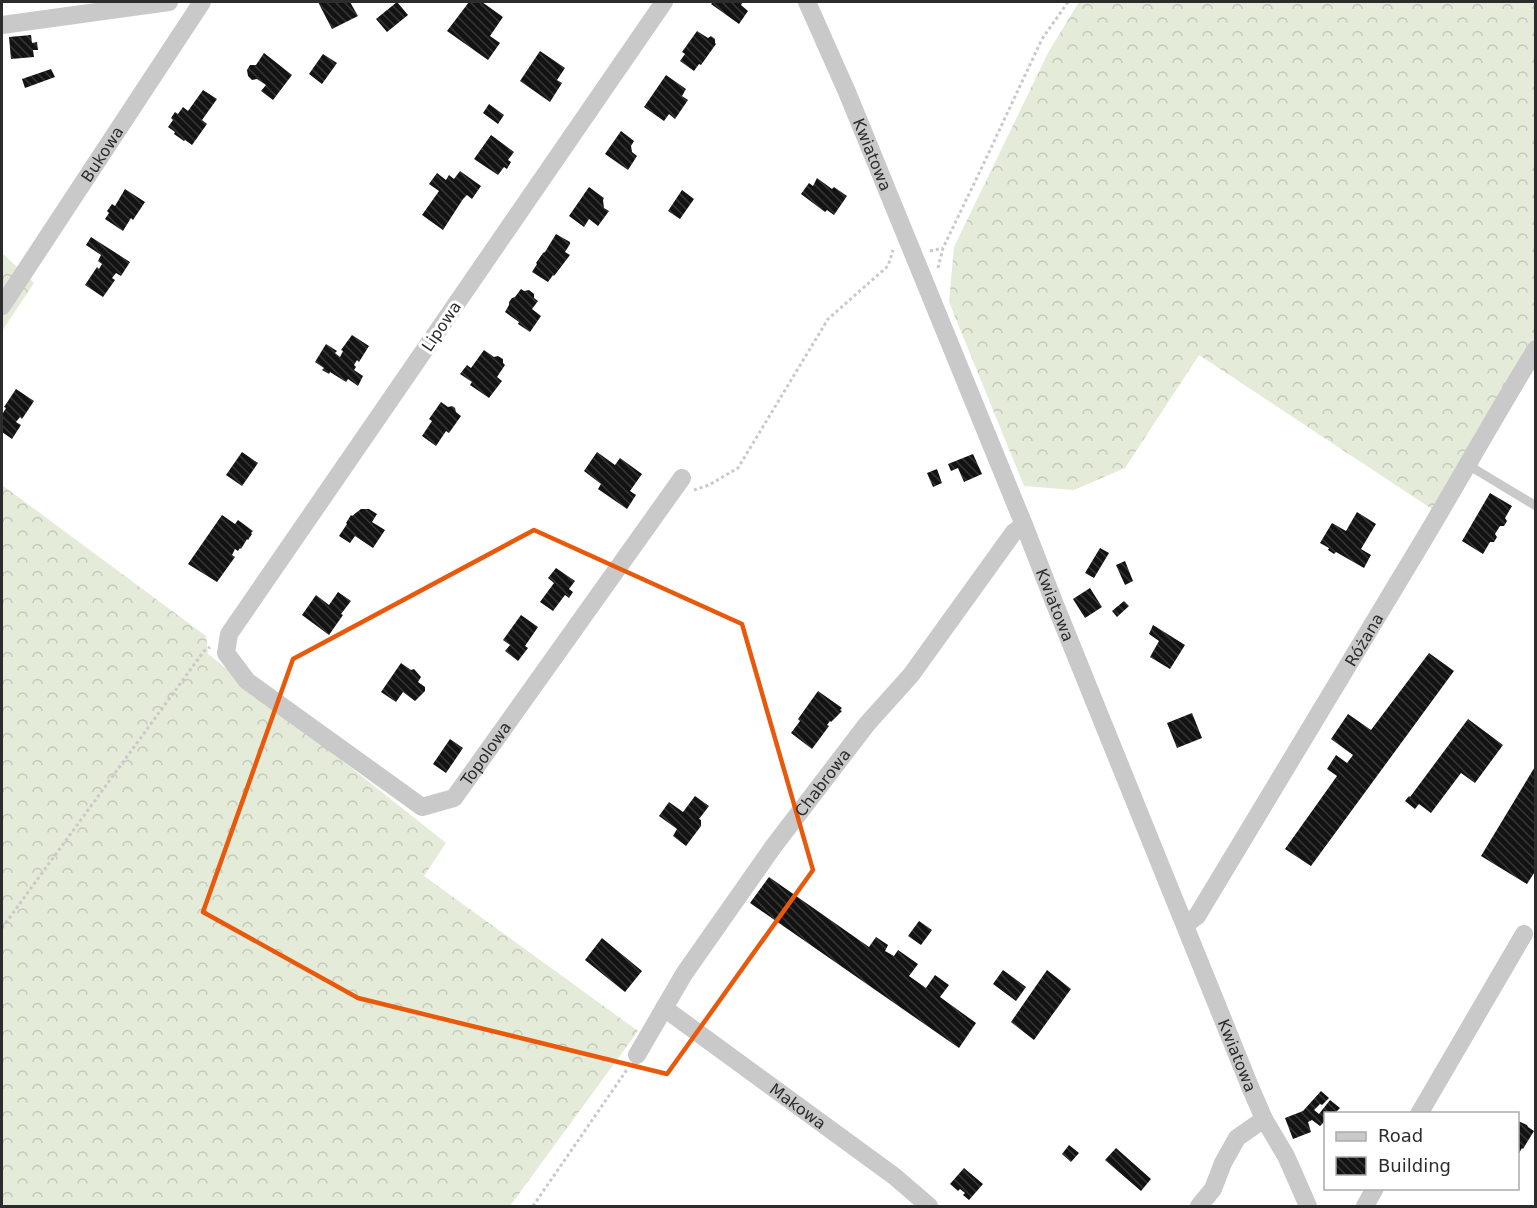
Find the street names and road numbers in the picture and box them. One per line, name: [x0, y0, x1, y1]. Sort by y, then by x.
street label: Kwiatowa: [849, 116, 895, 194]
street label: Bukowa: [77, 123, 128, 186]
street label: Lipowa: [418, 298, 465, 355]
street label: Kwiatowa: [1032, 566, 1078, 644]
street label: Różana: [1341, 610, 1388, 670]
street label: Topolowa: [456, 718, 515, 790]
street label: Chabrowa: [791, 745, 855, 820]
street label: Kwiatowa: [1214, 1016, 1260, 1095]
street label: Makowa: [766, 1079, 830, 1133]

